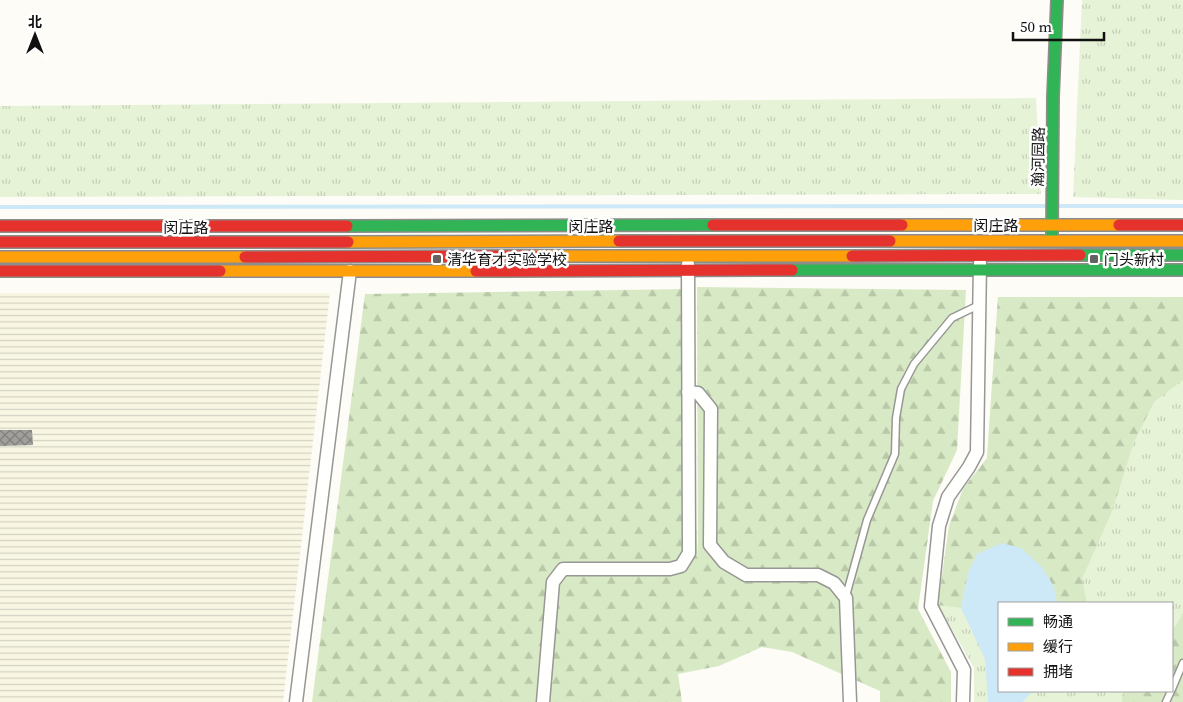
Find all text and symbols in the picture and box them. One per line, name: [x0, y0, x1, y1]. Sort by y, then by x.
north arrow: [10, 10, 60, 60]
scale bar: [1013, 10, 1104, 42]
text: 北: [28, 12, 42, 32]
text: 50 m: [1020, 16, 1052, 37]
street label: 瀚河园路: [1027, 127, 1049, 187]
street label: 闵庄路: [973, 215, 1019, 236]
street label: 闵庄路: [568, 216, 614, 237]
street label: 闵庄路: [163, 217, 209, 238]
place label: 清华育才实验学校: [447, 249, 567, 270]
place label: 门头新村: [1104, 249, 1164, 270]
marker: 清华育才实验学校: [431, 253, 443, 265]
marker: 门头新村: [1088, 253, 1100, 265]
legend: [998, 602, 1173, 692]
text: 畅通: [1043, 611, 1073, 632]
text: 缓行: [1043, 636, 1073, 657]
text: 拥堵: [1043, 661, 1073, 682]

